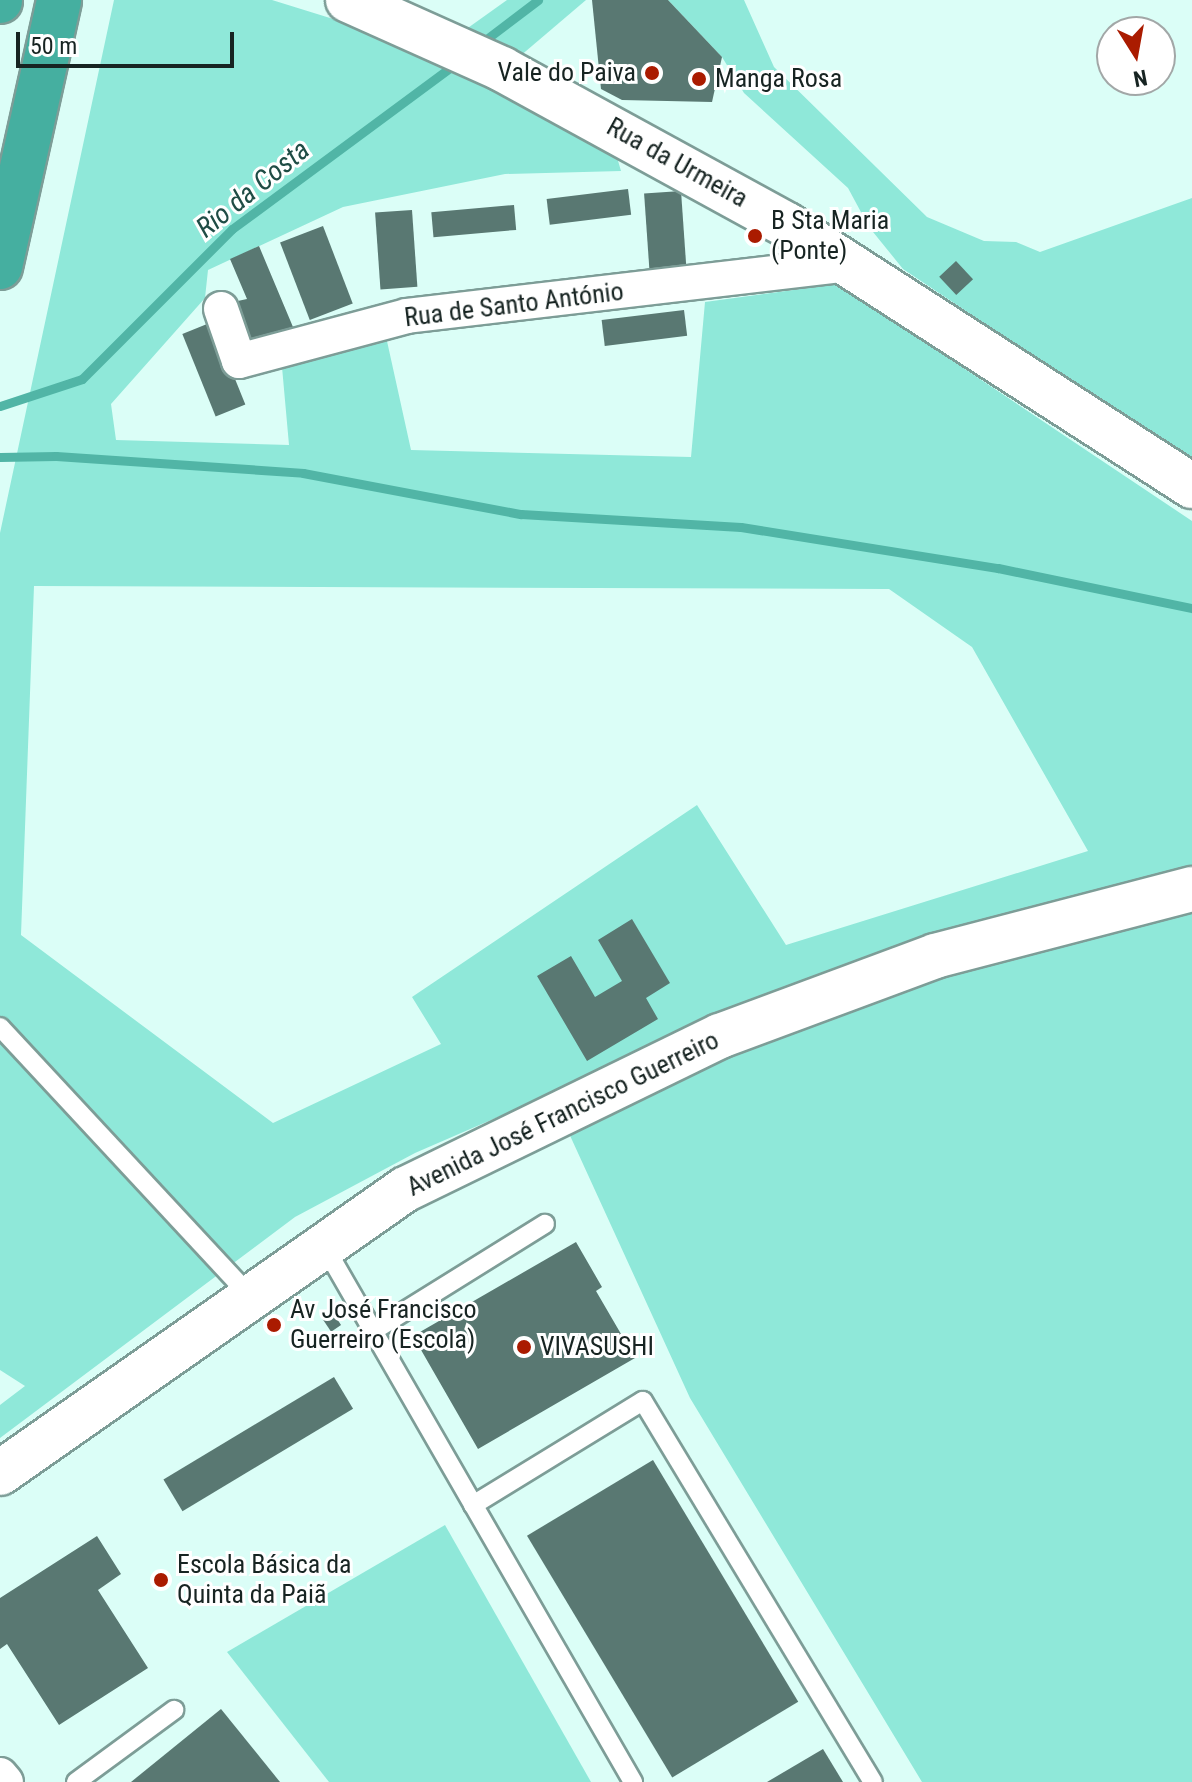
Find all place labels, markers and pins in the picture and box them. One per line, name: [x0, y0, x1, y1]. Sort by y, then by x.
place label: Vale do Paiva: [497, 57, 636, 89]
place label: Manga Rosa: [715, 63, 842, 95]
marker: Vale do Paiva: [643, 64, 661, 82]
marker: Manga Rosa: [690, 70, 708, 88]
place label: B Sta Maria (Ponte): [771, 205, 889, 266]
marker: B Sta Maria (Ponte): [746, 227, 764, 245]
place label: Av José Francisco Guerreiro (Escola): [290, 1294, 477, 1356]
marker: Av José Francisco Guerreiro (Escola): [265, 1316, 283, 1334]
place label: VIVASUSHI: [540, 1331, 654, 1363]
marker: VIVASUSHI: [515, 1338, 533, 1356]
place label: Escola Básica da Quinta da Paiã: [177, 1549, 351, 1610]
marker: Escola Básica da Quinta da Paiã: [152, 1571, 170, 1589]

